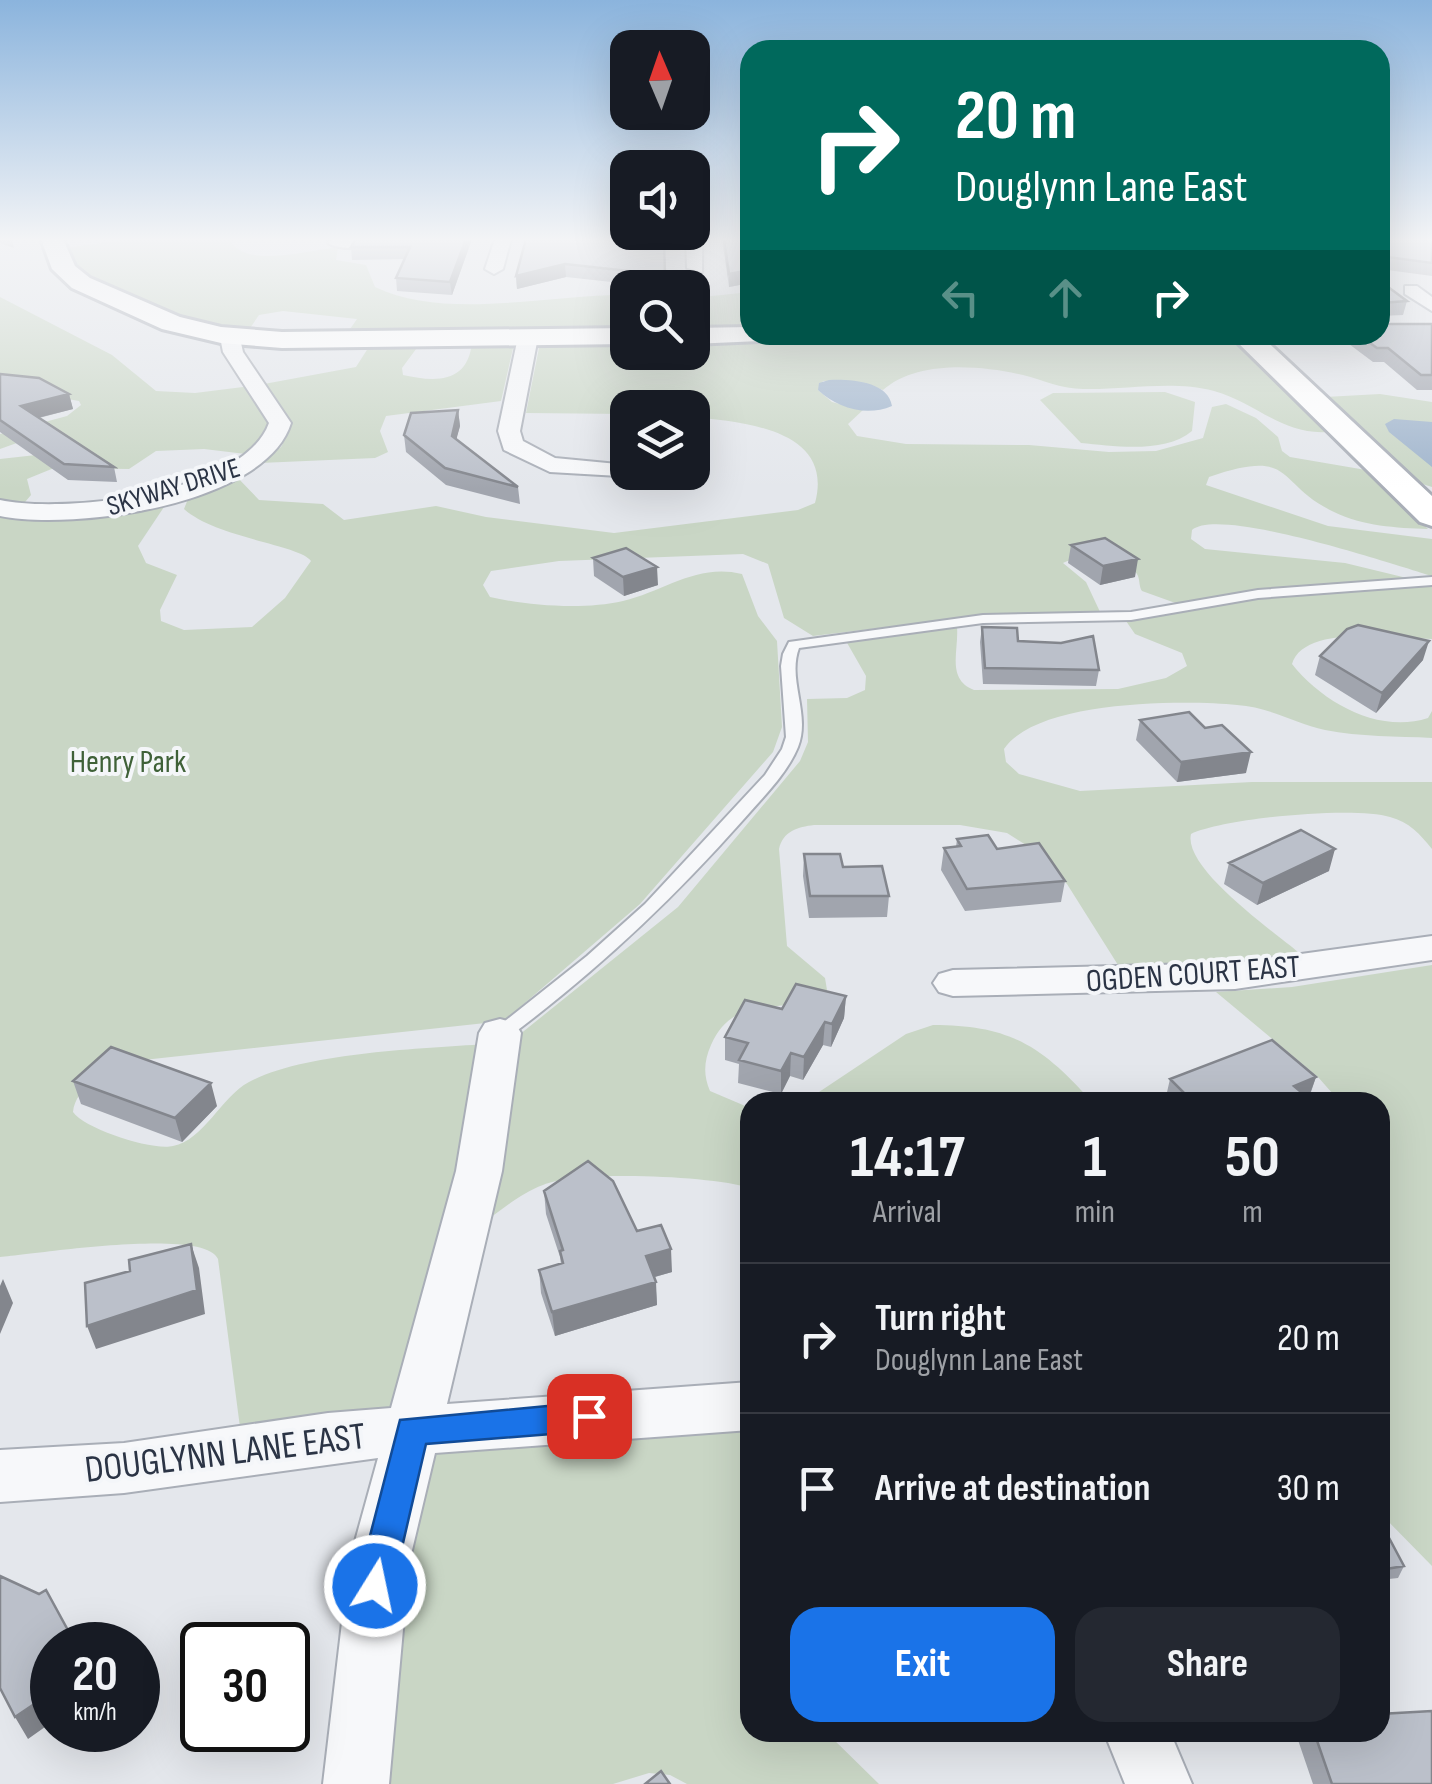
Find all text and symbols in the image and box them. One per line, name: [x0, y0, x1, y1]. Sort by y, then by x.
north arrow: [610, 30, 710, 130]
map controls: [610, 30, 710, 490]
text: 20 m: [955, 75, 1076, 159]
icon: right: [790, 80, 920, 210]
button: sound: [610, 150, 710, 250]
text: Douglynn Lane East: [955, 160, 1248, 215]
button: search: [610, 270, 710, 370]
icon: left: [933, 270, 988, 325]
icon: ahead: [1038, 270, 1093, 325]
icon: right: [1143, 270, 1198, 325]
button: layers: [610, 390, 710, 490]
street label: SKYWAY DRIVE: [103, 452, 244, 523]
park label: Henry Park: [70, 743, 186, 782]
street label: OGDEN COURT EAST: [1085, 948, 1302, 1001]
text: 14:17: [850, 1122, 965, 1194]
text: 1: [1083, 1122, 1107, 1194]
text: 50: [1225, 1122, 1280, 1194]
text: Arrival: [873, 1193, 942, 1232]
text: min: [1075, 1193, 1115, 1232]
text: m: [1242, 1193, 1263, 1232]
text: Turn right: [875, 1296, 1006, 1341]
icon: right: [790, 1311, 845, 1366]
text: 20 m: [1277, 1316, 1340, 1361]
text: Douglynn Lane East: [875, 1341, 1083, 1380]
pin: [547, 1374, 632, 1459]
icon: arrive: [562, 1389, 617, 1444]
street label: DOUGLYNN LANE EAST: [82, 1414, 368, 1493]
icon: arrive: [790, 1461, 845, 1516]
text: Arrive at destination: [875, 1466, 1150, 1511]
text: 30 m: [1277, 1466, 1340, 1511]
position arrow: [323, 1534, 427, 1638]
button: Exit: [790, 1607, 1055, 1722]
button: Share: [1075, 1607, 1340, 1722]
speed limit sign: 30: [180, 1622, 310, 1752]
text: 20: [72, 1645, 118, 1705]
text: km/h: [73, 1697, 117, 1728]

